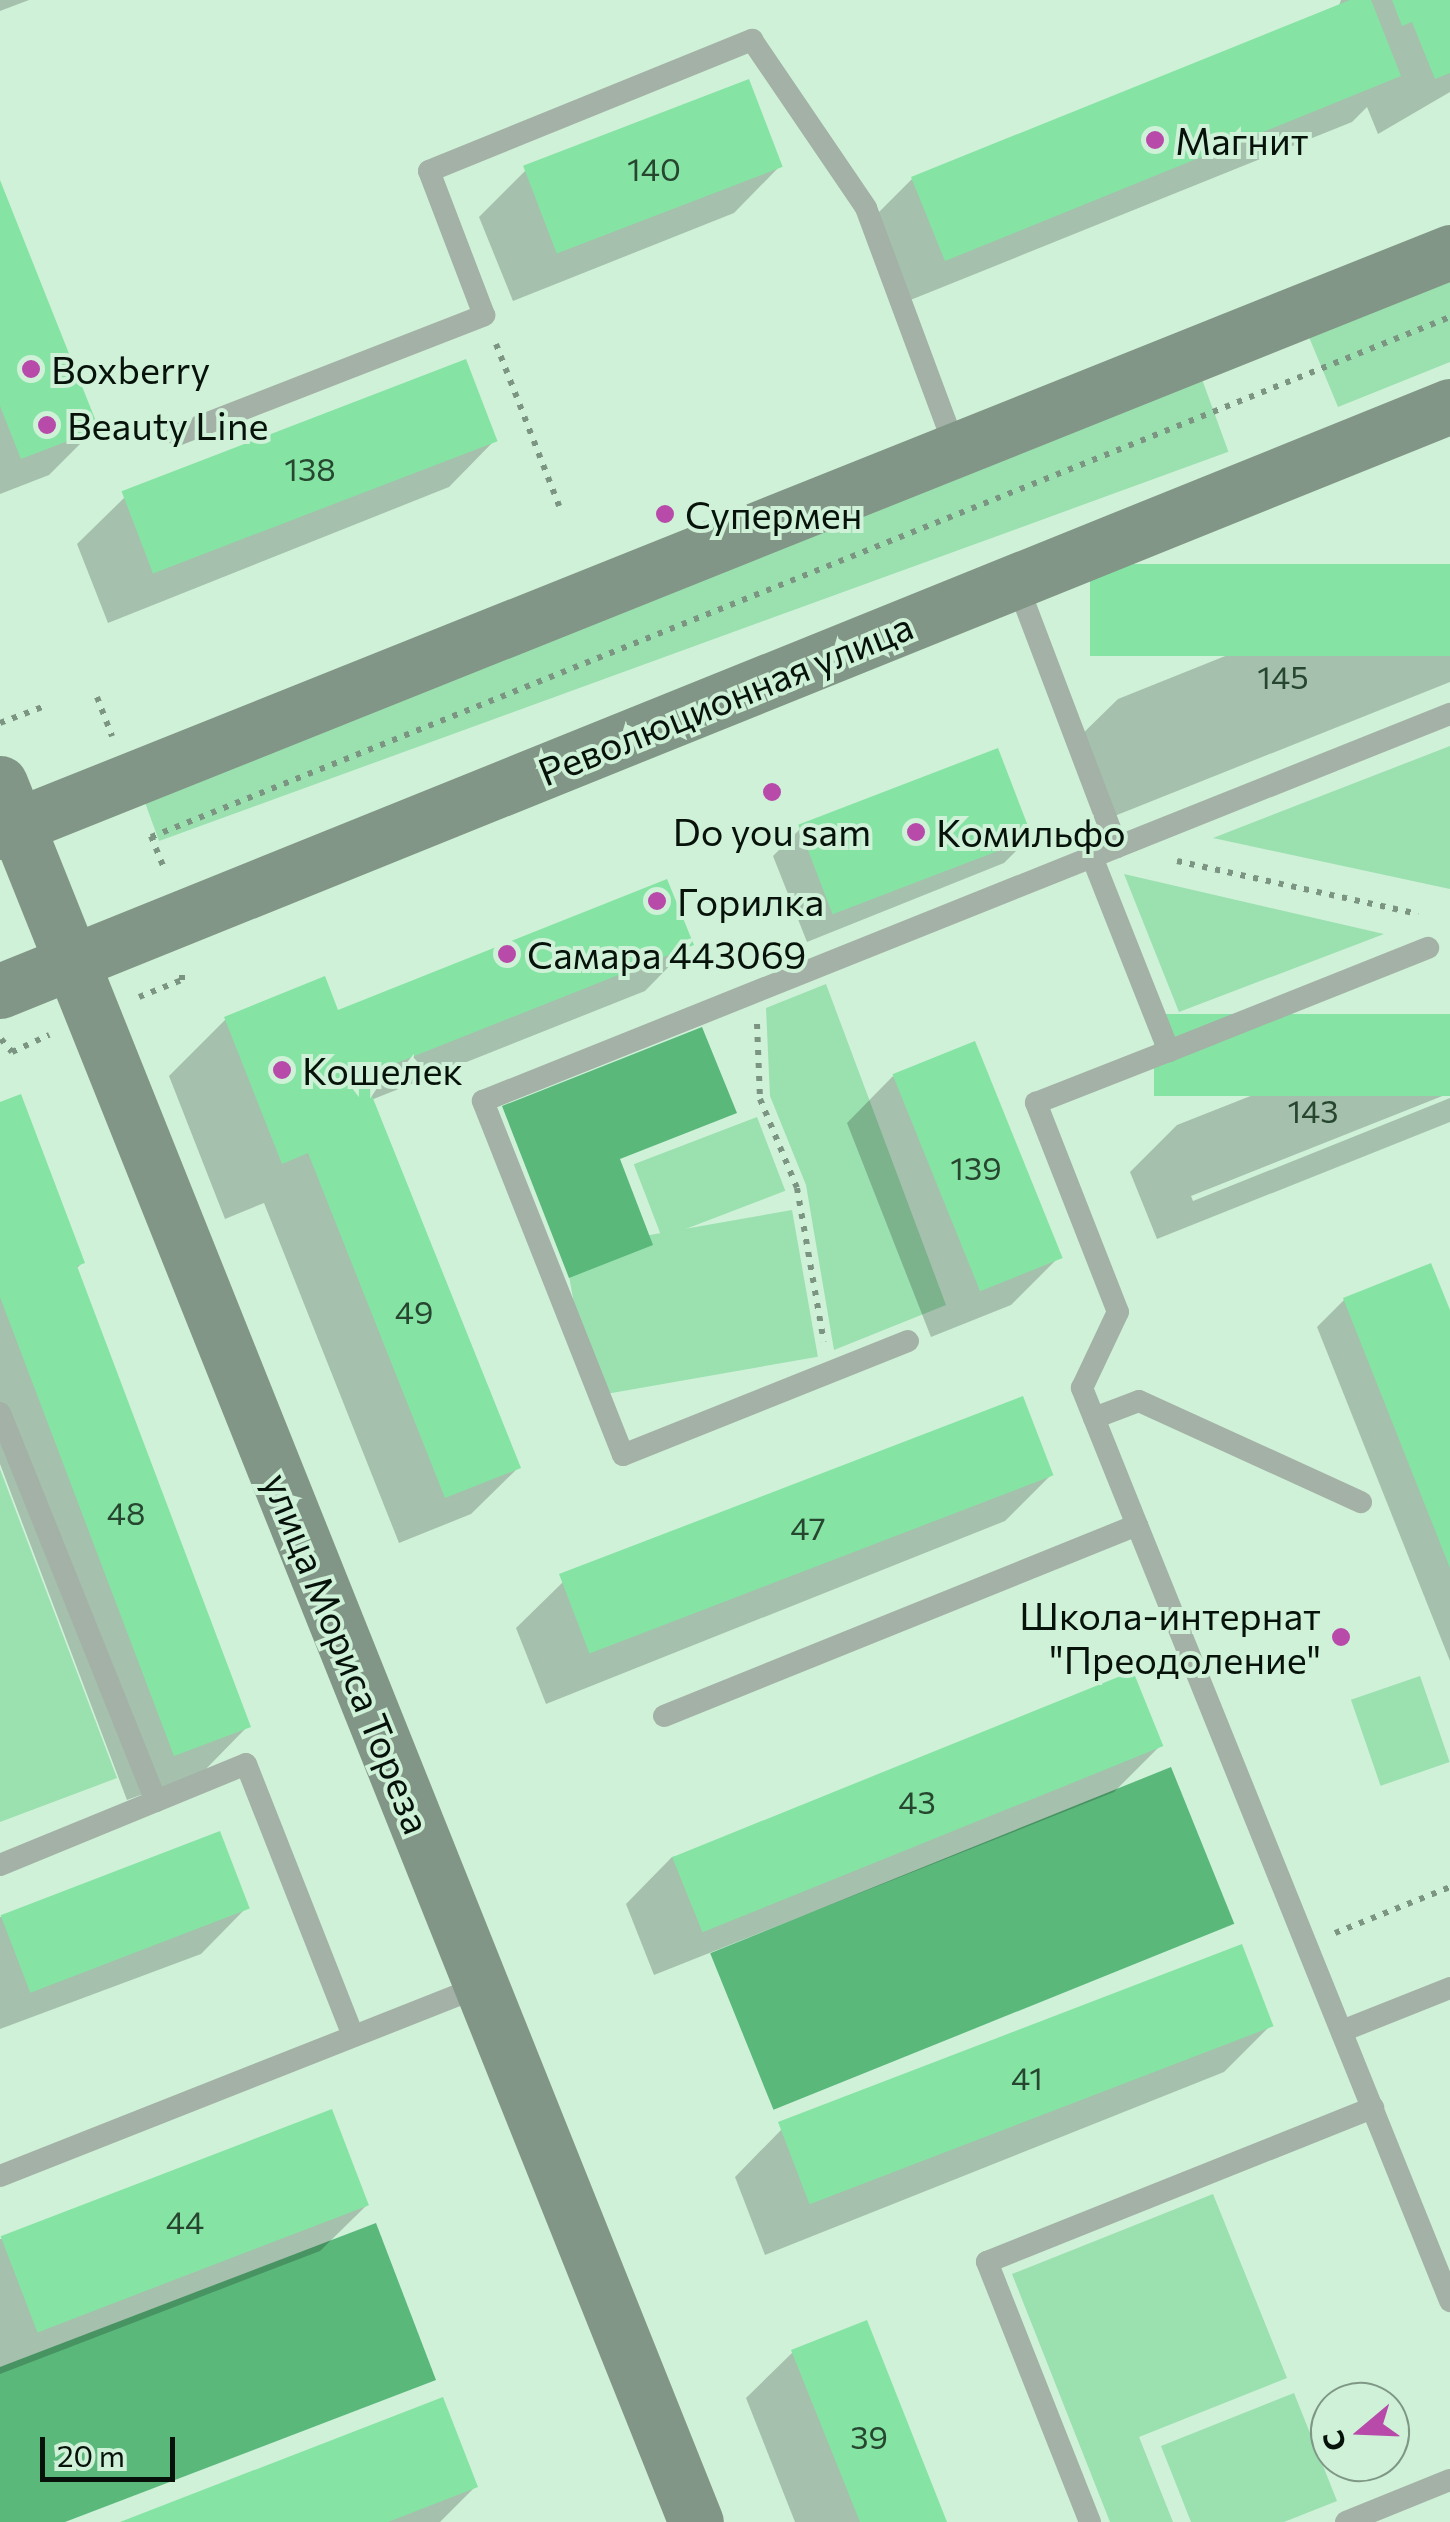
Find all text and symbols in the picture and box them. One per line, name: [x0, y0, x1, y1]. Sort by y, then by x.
place label: Магнит: [1175, 117, 1309, 163]
marker: Магнит: [1144, 129, 1166, 151]
house number: 140: [627, 149, 681, 187]
place label: Boxberry: [51, 346, 210, 392]
marker: Boxberry: [20, 358, 42, 380]
place label: Beauty Line: [67, 402, 269, 448]
marker: Beauty Line: [36, 414, 58, 436]
house number: 138: [284, 449, 336, 487]
place label: Супермен: [685, 491, 862, 537]
marker: Супермен: [654, 503, 676, 525]
street label: Революционная улица: [531, 602, 919, 794]
house number: 145: [1257, 657, 1309, 695]
marker: Do you sam: [761, 781, 783, 803]
place label: Do you sam: [673, 808, 871, 854]
place label: Комильфо: [936, 809, 1126, 855]
marker: Комильфо: [905, 821, 927, 843]
place label: Горилка: [677, 878, 824, 924]
marker: Горилка: [646, 890, 668, 912]
place label: Самара 443069: [527, 931, 806, 977]
marker: Самара 443069: [496, 943, 518, 965]
place label: Кошелек: [302, 1047, 463, 1093]
marker: Кошелек: [271, 1059, 293, 1081]
house number: 143: [1287, 1091, 1339, 1129]
house number: 139: [950, 1148, 1002, 1186]
house number: 49: [395, 1292, 433, 1330]
street label: улица Мориса Тореза: [255, 1466, 441, 1840]
house number: 48: [107, 1493, 145, 1531]
house number: 47: [790, 1508, 826, 1546]
place label: Школа-интернат "Преодоление": [1019, 1592, 1321, 1682]
marker: Школа-интернат "Преодоление": [1330, 1626, 1352, 1648]
house number: 43: [898, 1782, 936, 1820]
house number: 41: [1011, 2058, 1043, 2096]
house number: 44: [166, 2202, 204, 2240]
north arrow: [1310, 2382, 1410, 2482]
scale bar: [45, 2417, 180, 2479]
house number: 39: [850, 2417, 888, 2455]
text: С: [1314, 2427, 1353, 2456]
text: 20 m: [57, 2436, 125, 2473]

